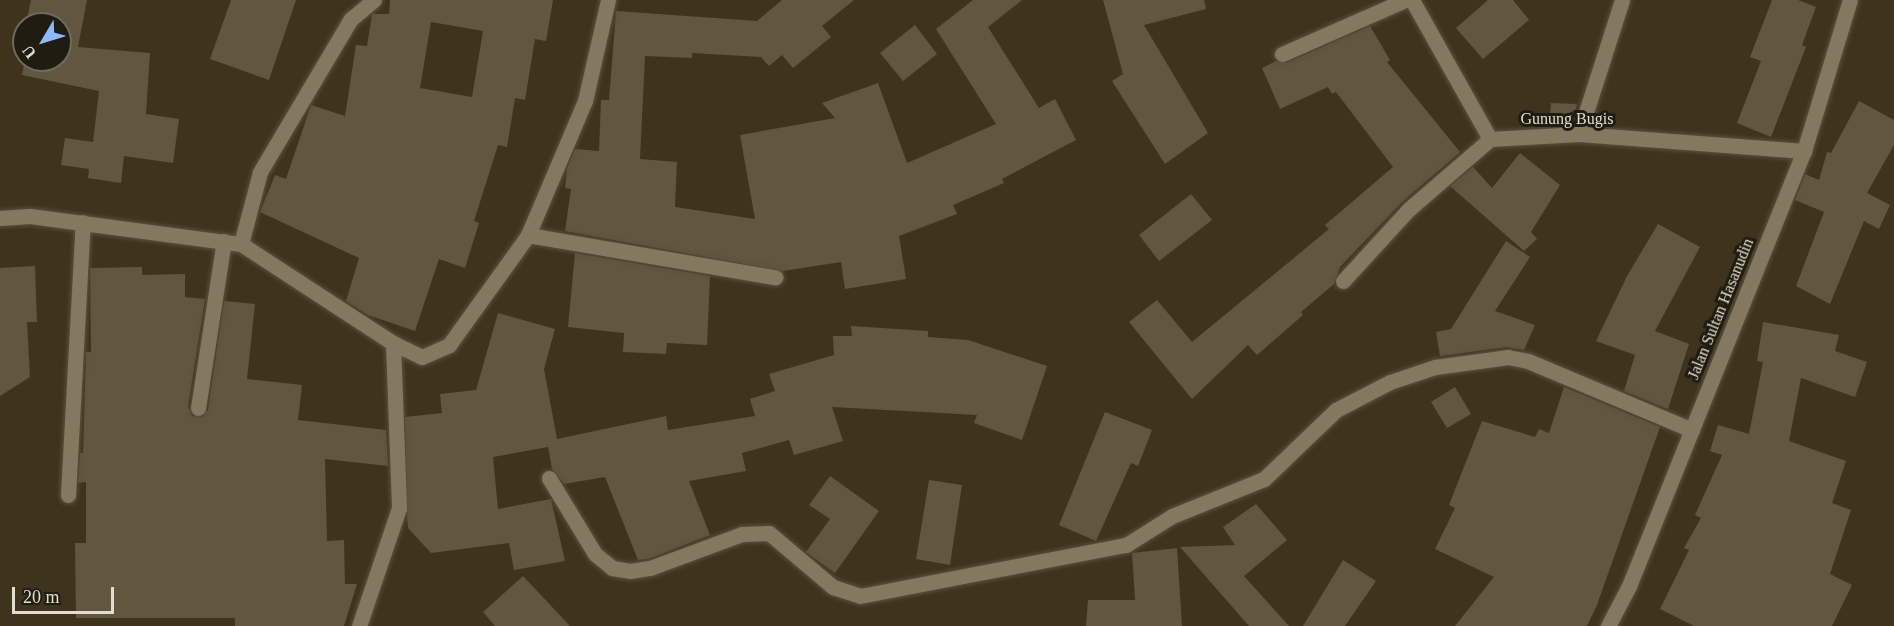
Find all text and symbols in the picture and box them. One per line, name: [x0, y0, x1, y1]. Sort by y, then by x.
north arrow: [12, 12, 72, 72]
text: U: [19, 42, 39, 62]
street label: Gunung Bugis: [1521, 109, 1613, 129]
street label: Jalan Sultan Hasanudin: [1684, 236, 1758, 382]
scale bar: [15, 575, 117, 613]
text: 20 m: [23, 587, 60, 607]

